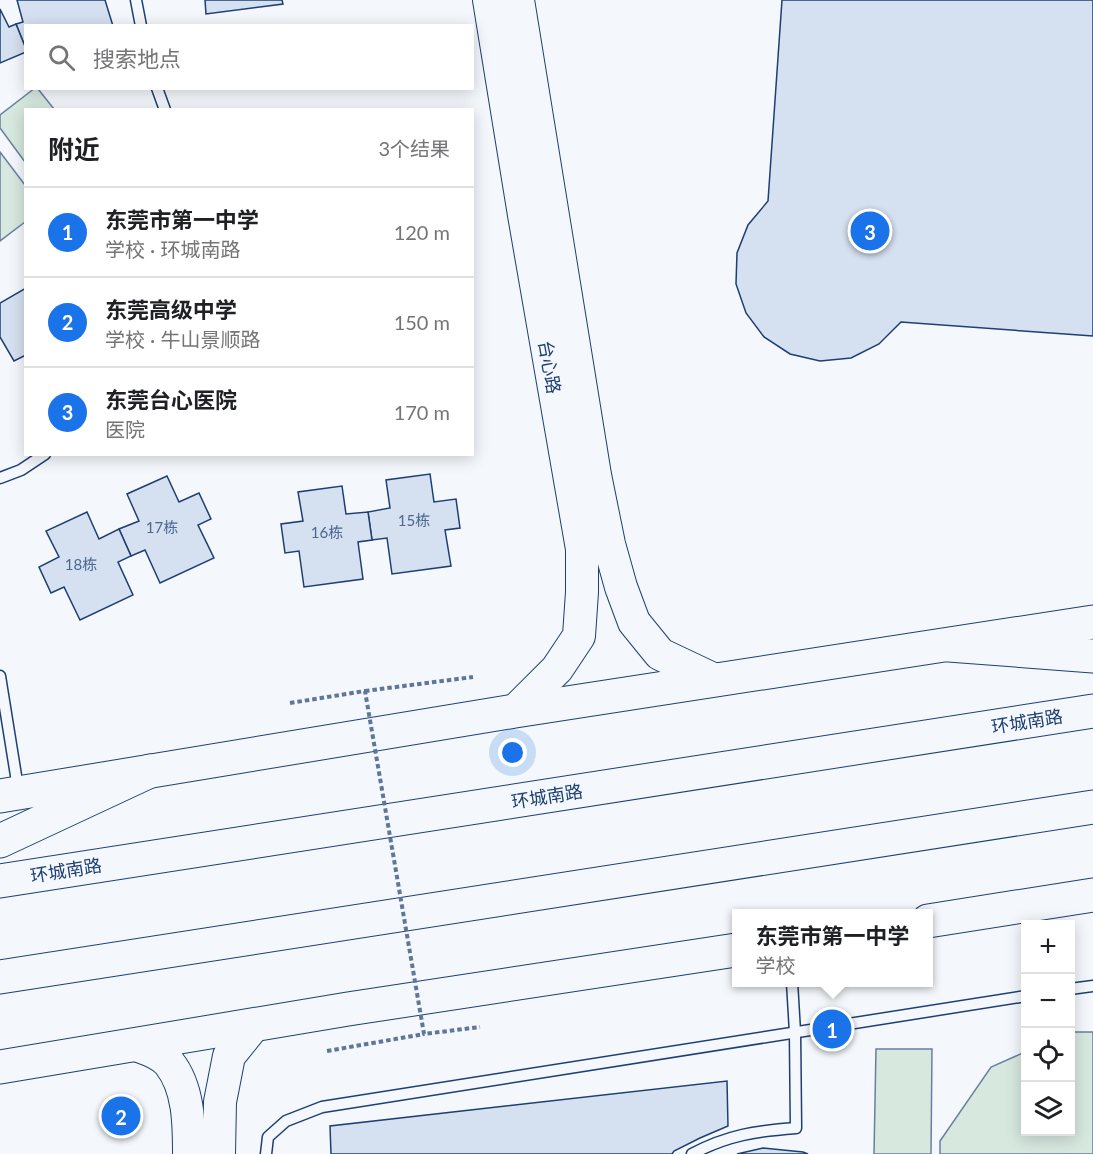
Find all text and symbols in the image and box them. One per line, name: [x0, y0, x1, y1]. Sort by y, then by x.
search box: [24, 24, 474, 90]
icon: search: [45, 41, 78, 74]
text: 搜索地点: [93, 45, 181, 72]
text: 附近: [48, 133, 100, 165]
text: 3个结果: [378, 136, 450, 160]
text: 东莞市第一中学: [105, 206, 259, 233]
pin: 3: [850, 208, 890, 254]
text: 1: [62, 220, 73, 244]
text: 120 m: [394, 220, 450, 244]
text: 学校 · 环城南路: [105, 237, 240, 261]
text: 东莞高级中学: [105, 296, 237, 323]
text: 2: [62, 310, 73, 334]
text: 150 m: [394, 310, 450, 334]
text: 学校 · 牛山景顺路: [105, 327, 260, 351]
street label: 台心路: [534, 339, 566, 395]
text: 东莞台心医院: [105, 386, 237, 413]
text: 3: [62, 400, 73, 424]
text: 170 m: [394, 400, 450, 424]
text: 医院: [105, 417, 145, 441]
house number: 15栋: [398, 511, 430, 529]
house number: 17栋: [146, 518, 178, 536]
house number: 16栋: [311, 523, 343, 541]
house number: 18栋: [65, 555, 97, 573]
street label: 环城南路: [990, 705, 1064, 737]
your location: [498, 738, 527, 767]
street label: 环城南路: [510, 780, 584, 812]
street label: 环城南路: [29, 854, 103, 886]
popup: [732, 909, 933, 987]
map controls: [1021, 920, 1075, 1136]
button: +: [1021, 920, 1075, 974]
text: 东莞市第一中学: [755, 922, 910, 949]
text: 学校: [755, 953, 795, 977]
button: −: [1021, 974, 1075, 1028]
pin: 1: [812, 1006, 852, 1052]
button: locate: [1021, 1028, 1075, 1082]
button: layers: [1021, 1082, 1075, 1136]
pin: 2: [102, 1094, 140, 1138]

